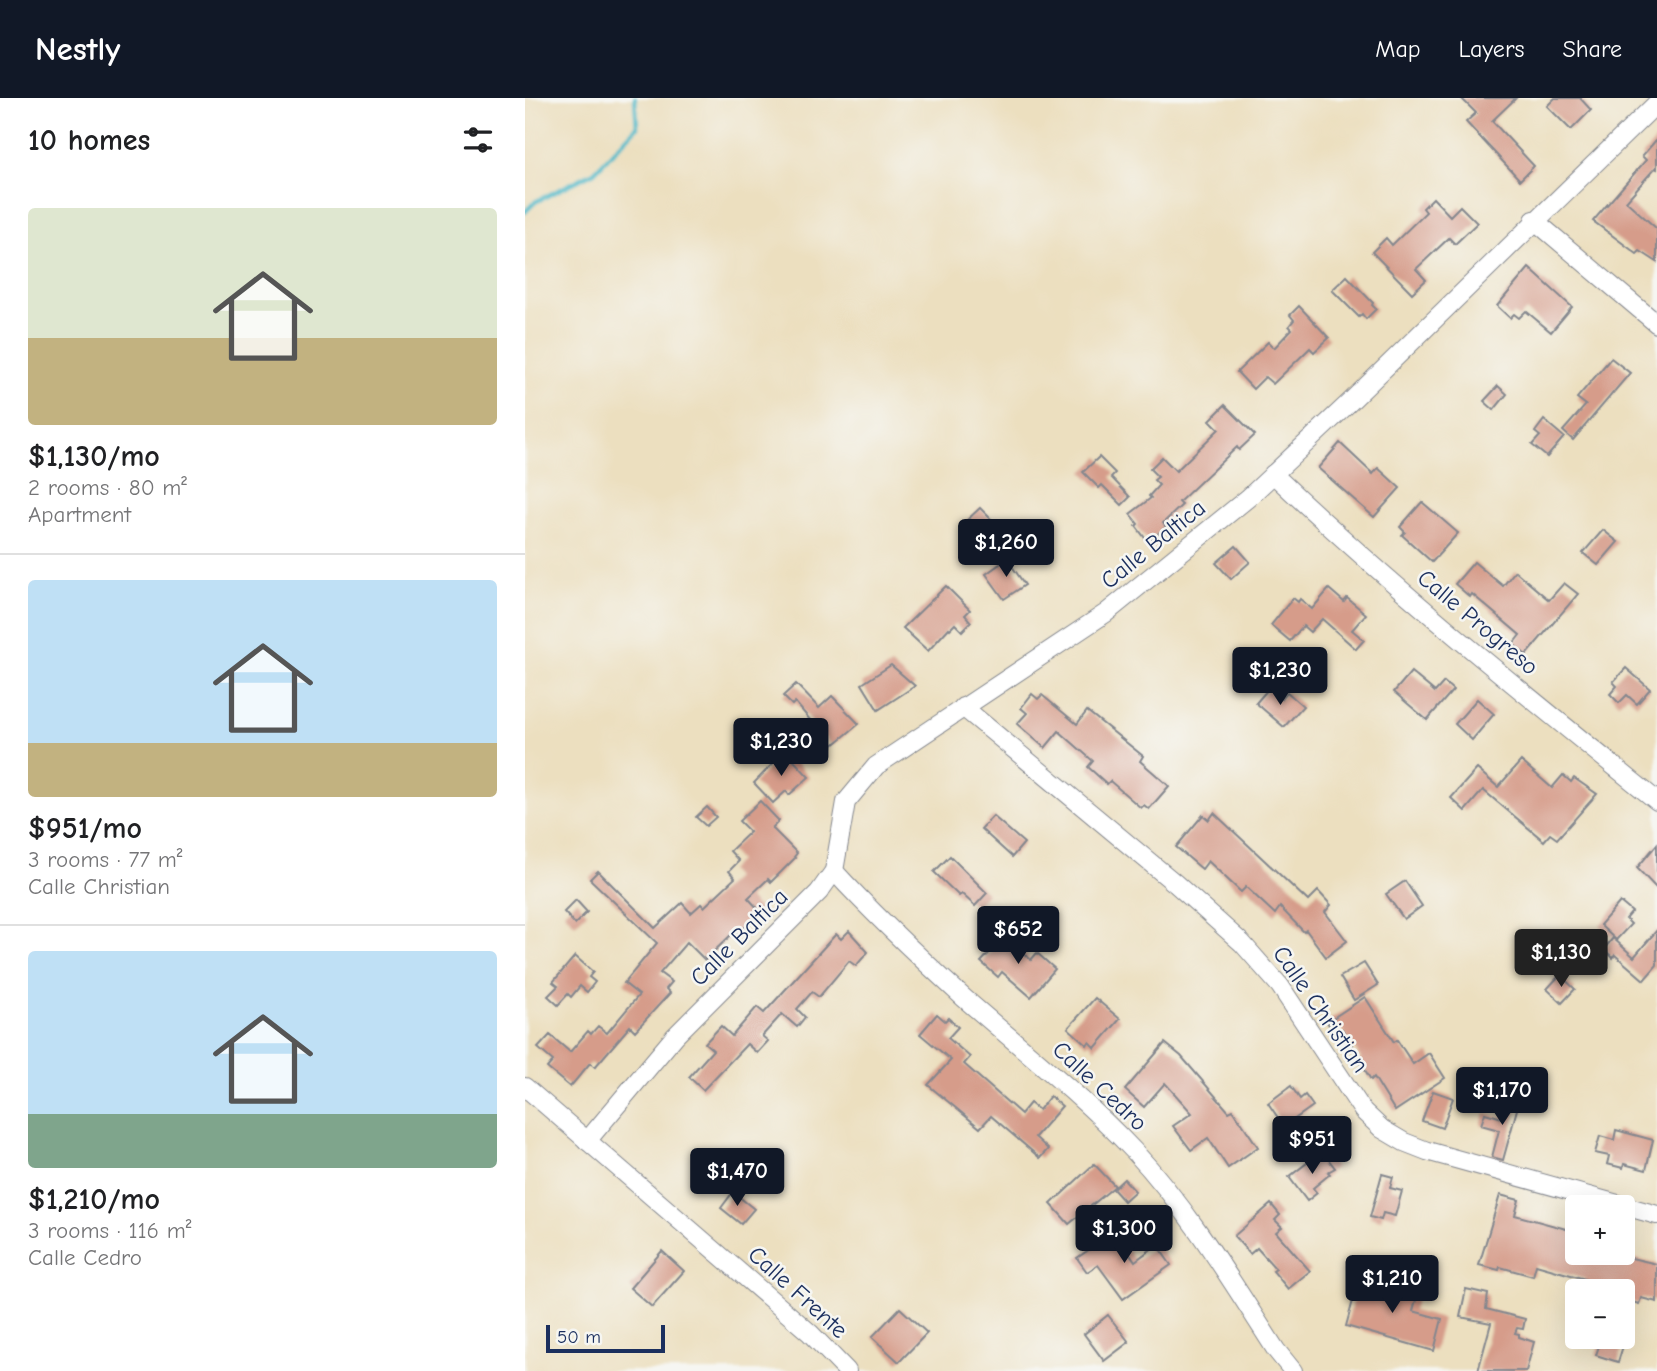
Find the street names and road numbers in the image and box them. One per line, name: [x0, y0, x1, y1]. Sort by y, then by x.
street label: Calle Baltica: [1095, 493, 1211, 595]
street label: Calle Progreso: [1412, 563, 1544, 681]
street label: Calle Baltica: [684, 882, 794, 992]
street label: Calle Christian: [1267, 940, 1375, 1078]
street label: Calle Cedro: [1047, 1035, 1153, 1137]
street label: Calle Frente: [743, 1240, 853, 1344]

